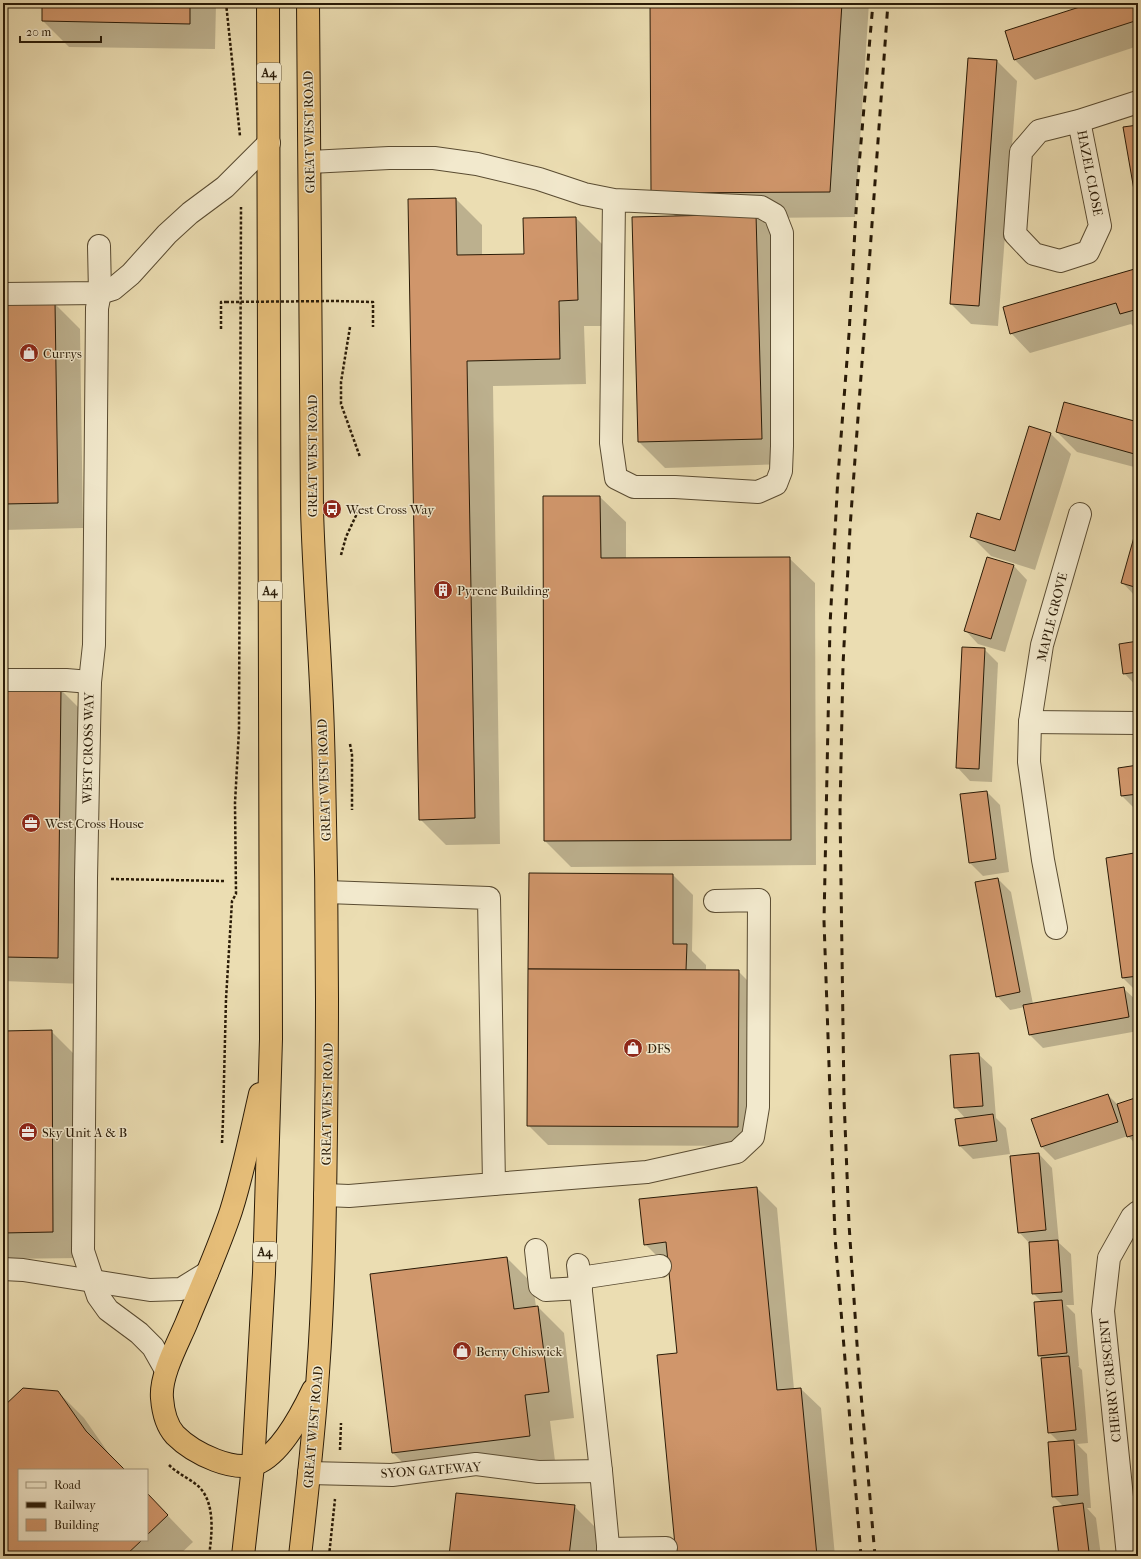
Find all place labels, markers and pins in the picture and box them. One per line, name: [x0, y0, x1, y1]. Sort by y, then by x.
shop icon: Currys: [18, 342, 40, 364]
place label: Currys: [43, 346, 82, 361]
bus stop icon: West Cross Way: [321, 498, 343, 520]
place label: West Cross Way: [345, 502, 435, 517]
building icon: Pyrene Building: [432, 579, 454, 601]
place label: Pyrene Building: [457, 583, 550, 598]
office icon: West Cross House: [20, 812, 42, 834]
place label: West Cross House: [44, 816, 144, 831]
shop icon: DFS: [622, 1037, 644, 1059]
place label: DFS: [647, 1041, 671, 1056]
office icon: Sky Unit A & B: [17, 1121, 39, 1143]
place label: Sky Unit A & B: [42, 1125, 127, 1140]
shop icon: Berry Chiswick: [451, 1340, 473, 1362]
place label: Berry Chiswick: [476, 1344, 562, 1359]

